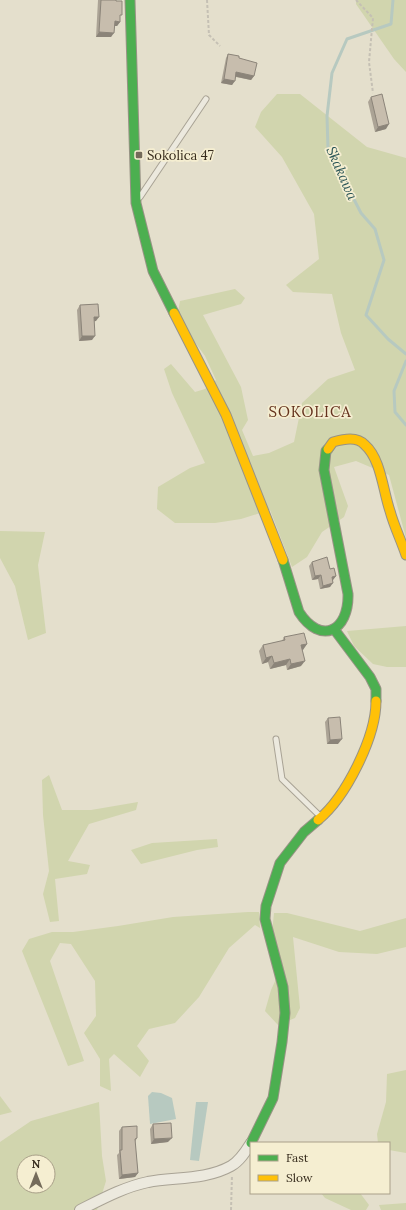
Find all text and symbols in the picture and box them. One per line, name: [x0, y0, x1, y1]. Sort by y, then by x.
water label: Skakawa: [322, 143, 362, 203]
place label: Sokolica 47: [147, 147, 214, 164]
marker: Sokolica 47: [134, 150, 144, 160]
district label: SOKOLICA: [268, 402, 352, 421]
legend: [250, 1142, 390, 1194]
text: Fast: [286, 1150, 309, 1165]
north arrow: [16, 1154, 56, 1194]
text: N: [32, 1157, 41, 1171]
text: Slow: [286, 1170, 313, 1185]

